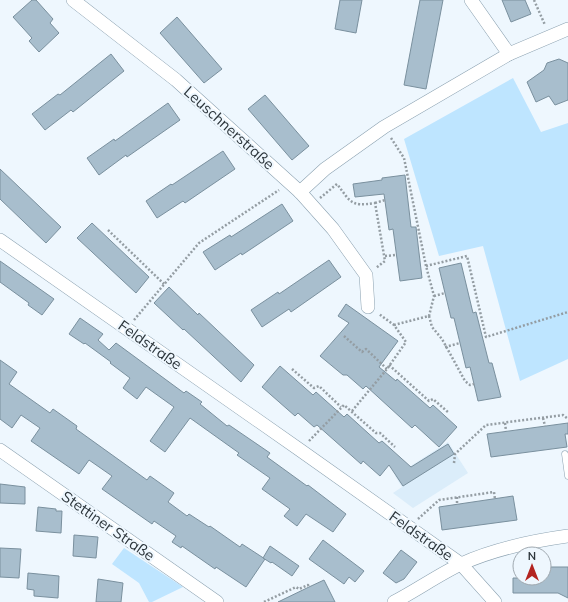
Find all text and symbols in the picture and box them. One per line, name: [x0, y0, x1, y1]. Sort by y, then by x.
street label: Leuschnerstraße: [180, 82, 279, 173]
street label: Feldstraße: [115, 316, 186, 373]
street label: Stettiner Straße: [58, 486, 159, 565]
street label: Feldstraße: [386, 507, 457, 564]
north arrow: [512, 546, 552, 586]
text: N: [528, 549, 536, 563]

